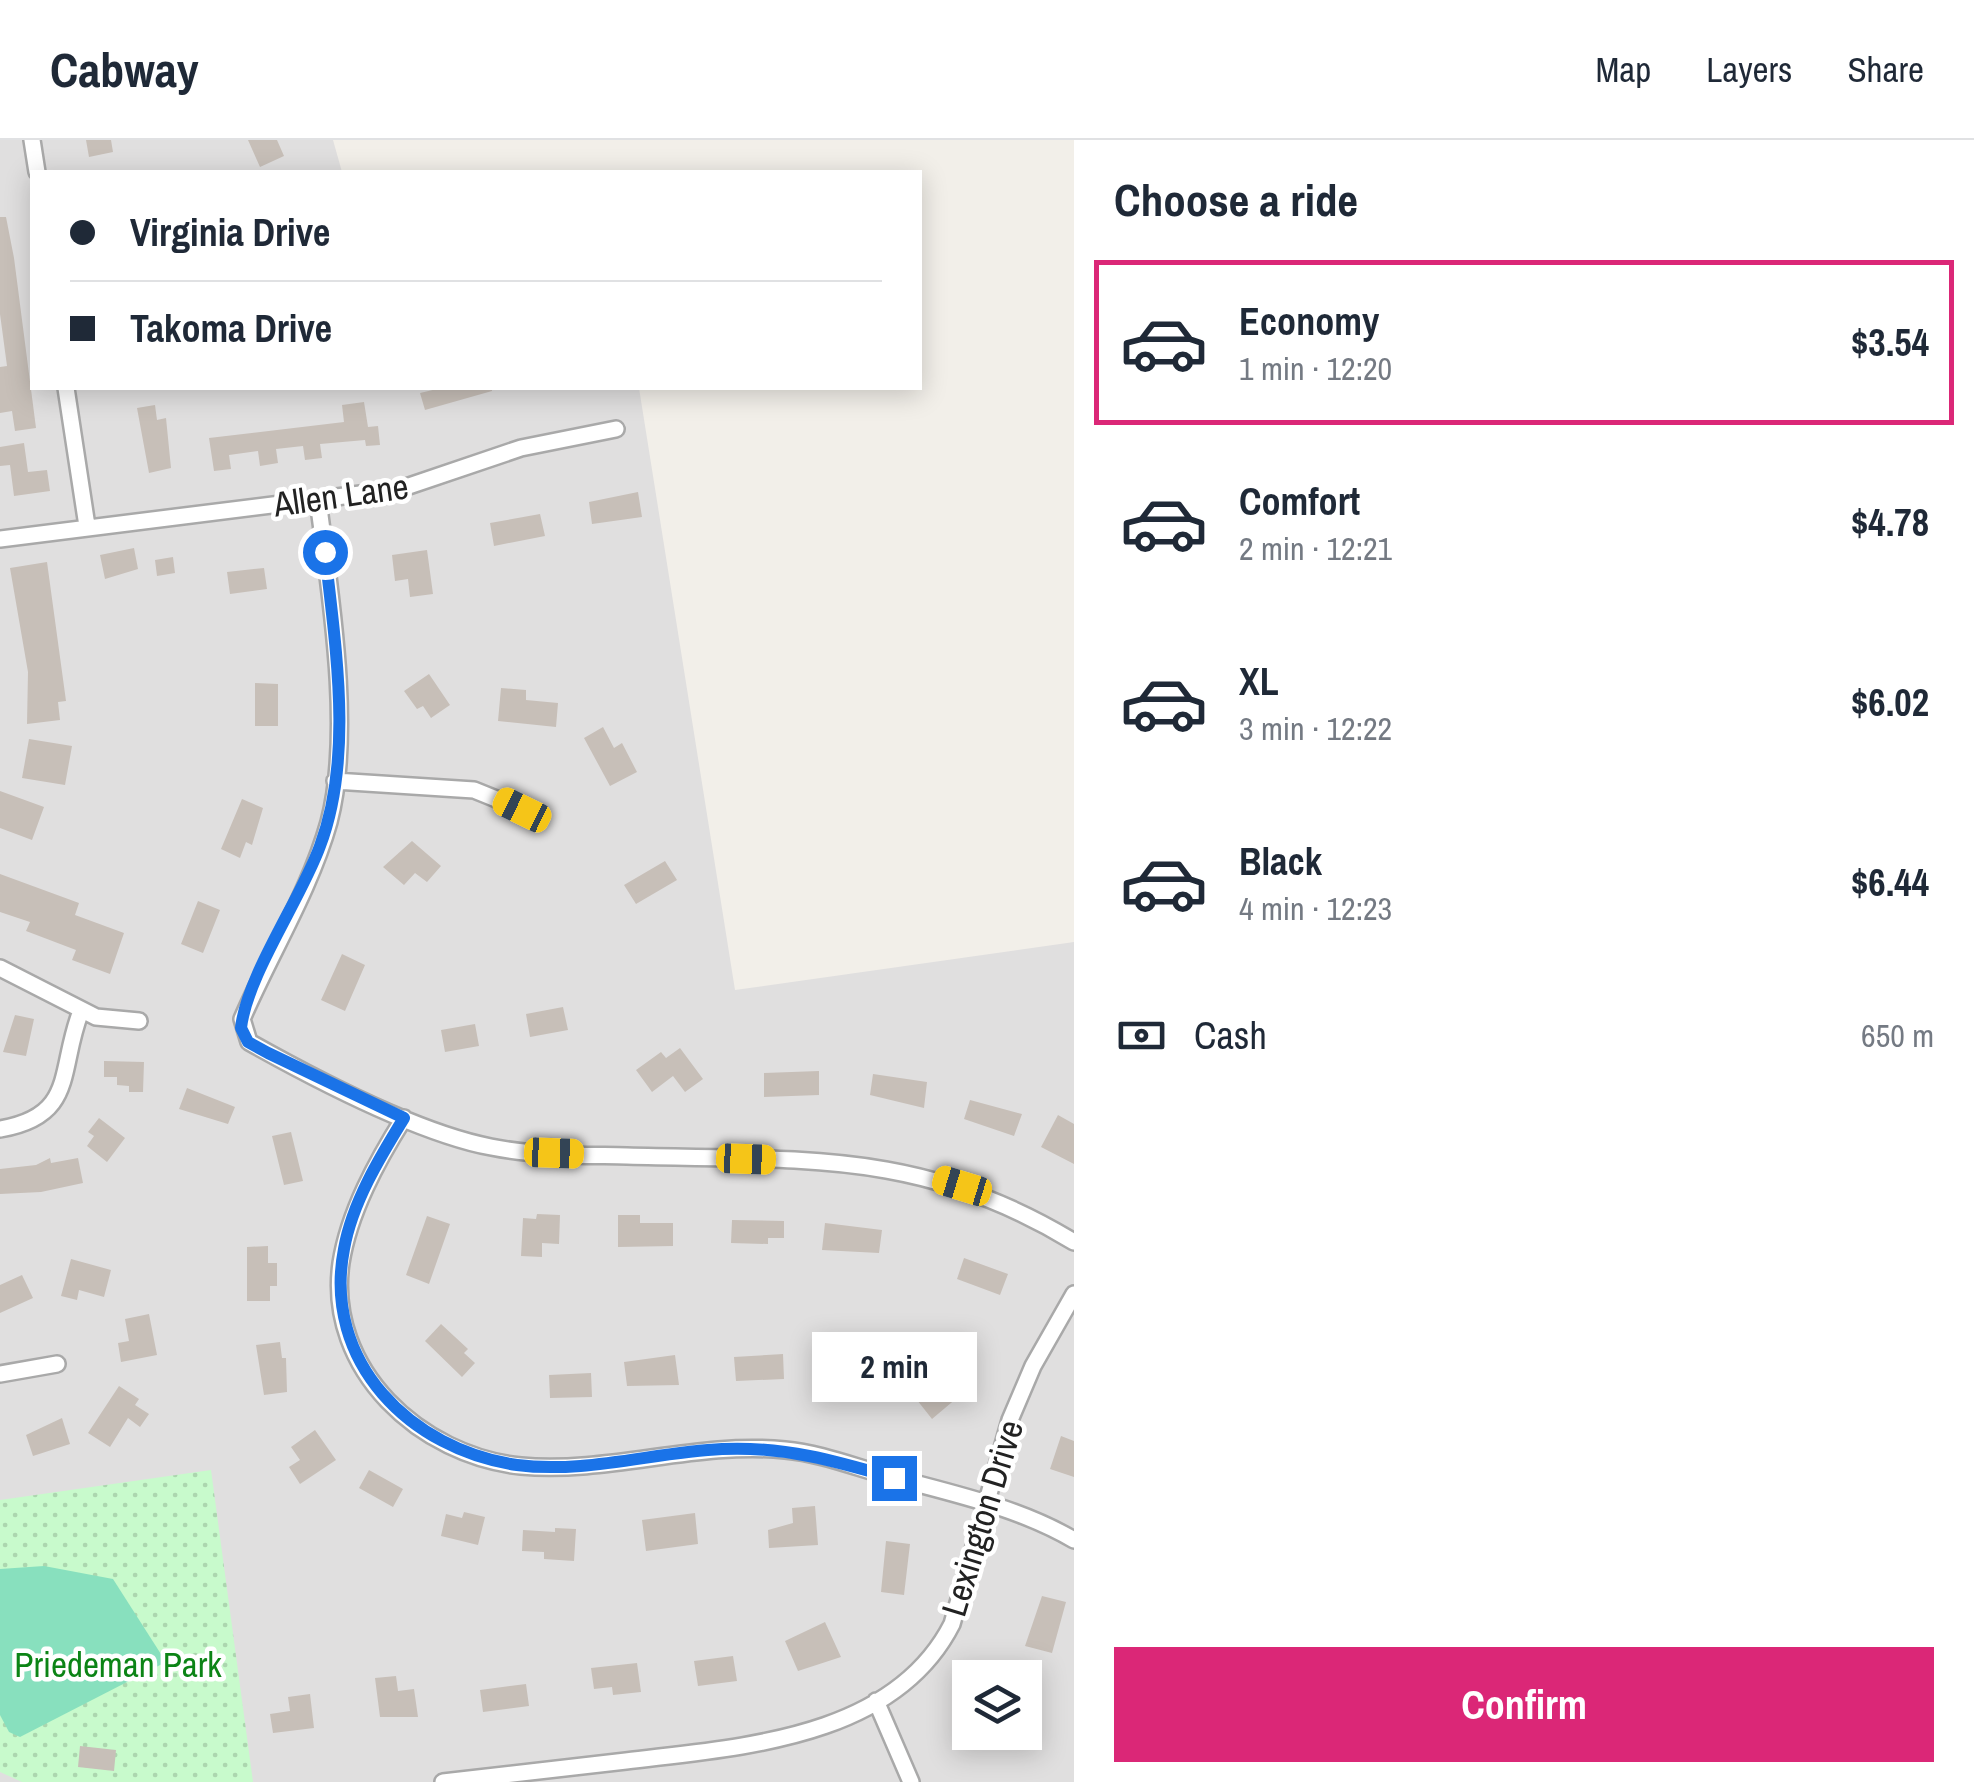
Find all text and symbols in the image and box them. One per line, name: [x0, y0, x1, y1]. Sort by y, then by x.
text: Cabway: [50, 37, 199, 102]
text: Map: [1595, 46, 1651, 93]
text: Layers: [1706, 46, 1792, 93]
text: Share: [1847, 46, 1924, 93]
text: Choose a ride: [1114, 169, 1358, 230]
text: Virginia Drive: [130, 207, 330, 258]
text: Economy: [1239, 296, 1379, 347]
icon: car: [1119, 298, 1209, 388]
text: Takoma Drive: [130, 303, 332, 354]
text: $3.54: [1851, 317, 1929, 368]
text: 1 min · 12:20: [1239, 347, 1392, 390]
street label: Allen Lane: [270, 462, 411, 528]
text: Comfort: [1239, 476, 1360, 527]
icon: car: [1119, 478, 1209, 568]
text: $4.78: [1851, 497, 1929, 548]
text: 2 min · 12:21: [1239, 527, 1392, 570]
route start: [303, 530, 348, 575]
text: XL: [1239, 656, 1279, 707]
icon: car: [1119, 658, 1209, 748]
text: $6.02: [1851, 677, 1929, 728]
text: 3 min · 12:22: [1239, 707, 1392, 750]
car: [488, 783, 556, 837]
text: Black: [1239, 836, 1322, 887]
icon: car: [1119, 838, 1209, 928]
text: $6.44: [1851, 857, 1929, 908]
text: 4 min · 12:23: [1239, 887, 1392, 930]
icon: cash: [1114, 1008, 1169, 1063]
text: Cash: [1194, 1010, 1267, 1061]
text: 650 m: [1861, 1014, 1934, 1057]
car: [523, 1137, 585, 1169]
car: [715, 1143, 777, 1175]
car: [929, 1163, 995, 1209]
callout: 2 min: [812, 1333, 976, 1403]
text: 2 min: [860, 1345, 929, 1388]
street label: Lexington Drive: [930, 1414, 1034, 1622]
route end: [872, 1456, 917, 1501]
park label: Priedeman Park: [14, 1641, 222, 1688]
button: Confirm: [1114, 1647, 1934, 1762]
map controls: [952, 1660, 1042, 1750]
button: layers: [952, 1660, 1042, 1750]

